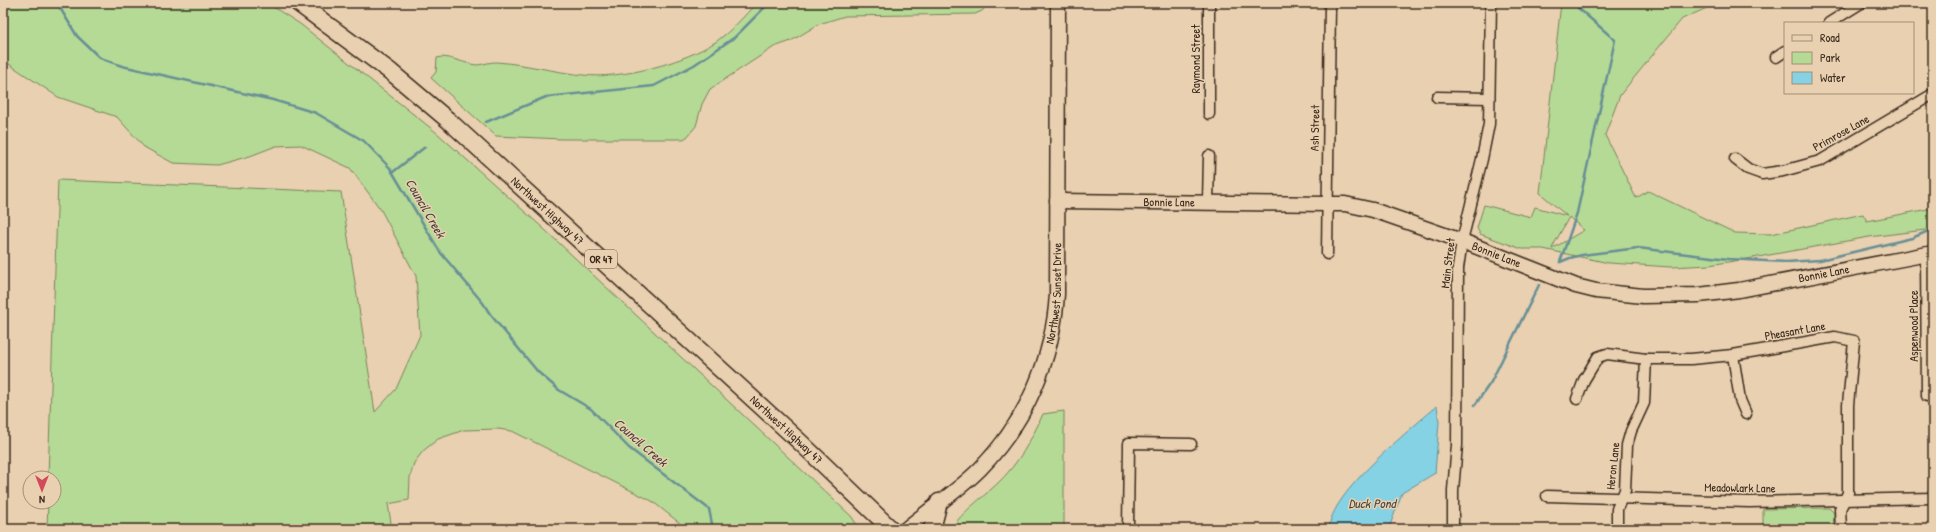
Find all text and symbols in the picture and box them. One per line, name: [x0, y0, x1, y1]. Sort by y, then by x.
legend: [1784, 22, 1914, 94]
street label: Raymond Street: [1187, 24, 1204, 94]
text: Road: [1820, 29, 1840, 46]
text: Park: [1820, 49, 1840, 66]
text: Water: [1820, 69, 1846, 86]
street label: Ash Street: [1306, 104, 1323, 151]
street label: Primrose Lane: [1809, 110, 1872, 155]
street label: Northwest Highway 47: [507, 172, 588, 249]
water label: Council Creek: [402, 175, 451, 242]
street label: Bonnie Lane: [1143, 193, 1195, 211]
street label: Main Street: [1436, 236, 1459, 289]
street label: Bonnie Lane: [1470, 237, 1524, 272]
street label: Northwest Sunset Drive: [1041, 243, 1065, 346]
road number: OR 47: [585, 250, 617, 268]
street label: Bonnie Lane: [1797, 260, 1851, 287]
street label: Aspenwood Place: [1905, 290, 1922, 362]
street label: Pheasant Lane: [1763, 317, 1827, 344]
street label: Northwest Highway 47: [746, 391, 827, 468]
water label: Council Creek: [610, 414, 673, 471]
street label: Heron Lane: [1602, 441, 1623, 490]
north arrow: [22, 470, 62, 510]
street label: Meadowlark Lane: [1704, 478, 1776, 497]
text: N: [39, 493, 45, 507]
water label: Duck Pond: [1348, 494, 1398, 512]

